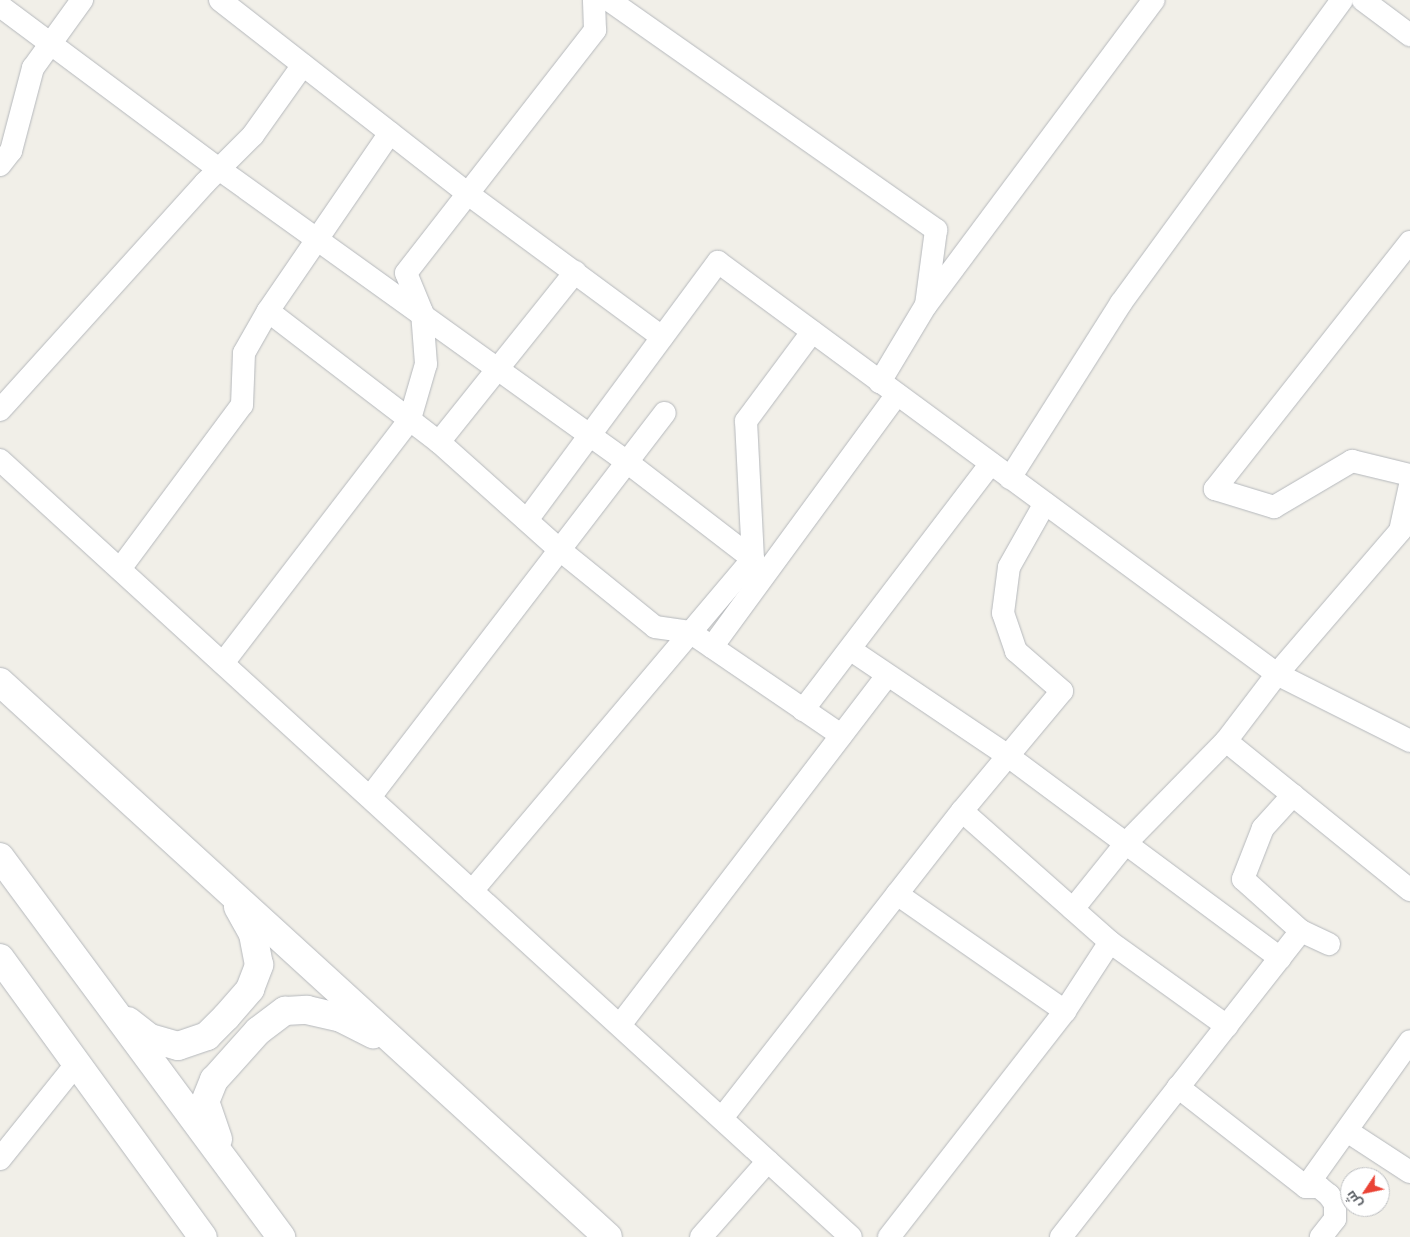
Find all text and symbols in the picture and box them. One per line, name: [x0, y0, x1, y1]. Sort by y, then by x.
north arrow: [1340, 1167, 1390, 1217]
text: ش: [1340, 1187, 1367, 1213]

